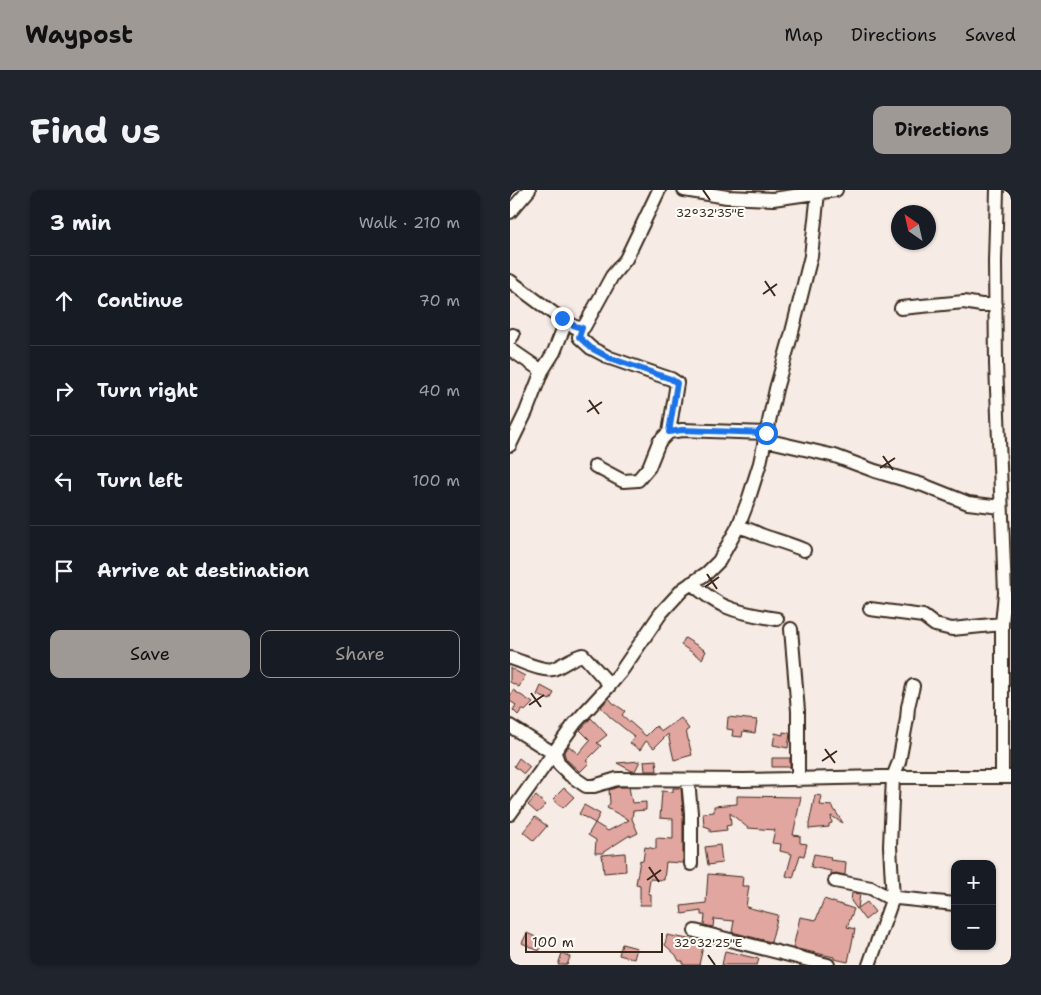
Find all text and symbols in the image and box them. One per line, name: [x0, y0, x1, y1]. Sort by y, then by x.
text: Waypost: [25, 19, 133, 51]
text: Map: [785, 23, 823, 47]
text: Directions: [851, 23, 937, 47]
text: Saved: [965, 23, 1016, 47]
button: Directions: [873, 106, 1011, 154]
text: Find us: [30, 107, 161, 154]
text: 32°32'35"E: [676, 205, 744, 221]
north arrow: [891, 205, 936, 250]
text: 3 min: [50, 209, 111, 237]
text: Walk · 210 m: [359, 212, 460, 233]
icon: ahead: [50, 287, 78, 315]
text: Continue: [97, 288, 183, 313]
text: 70 m: [419, 290, 460, 311]
route end: [551, 307, 574, 330]
icon: right: [50, 377, 78, 405]
text: Turn right: [97, 378, 198, 403]
text: 40 m: [418, 380, 460, 401]
route start: [755, 422, 778, 445]
icon: left: [50, 467, 78, 495]
text: Turn left: [97, 468, 183, 493]
text: 100 m: [412, 470, 460, 491]
icon: arrive: [50, 557, 78, 585]
text: Arrive at destination: [97, 558, 309, 583]
button: Save: [50, 630, 250, 678]
button: Share: [260, 630, 460, 678]
map controls: [951, 860, 996, 950]
button: +: [951, 860, 996, 905]
button: −: [951, 905, 996, 950]
scale bar: [525, 930, 662, 953]
text: 100 m: [532, 933, 574, 951]
text: 32°32'25"E: [674, 935, 742, 951]

